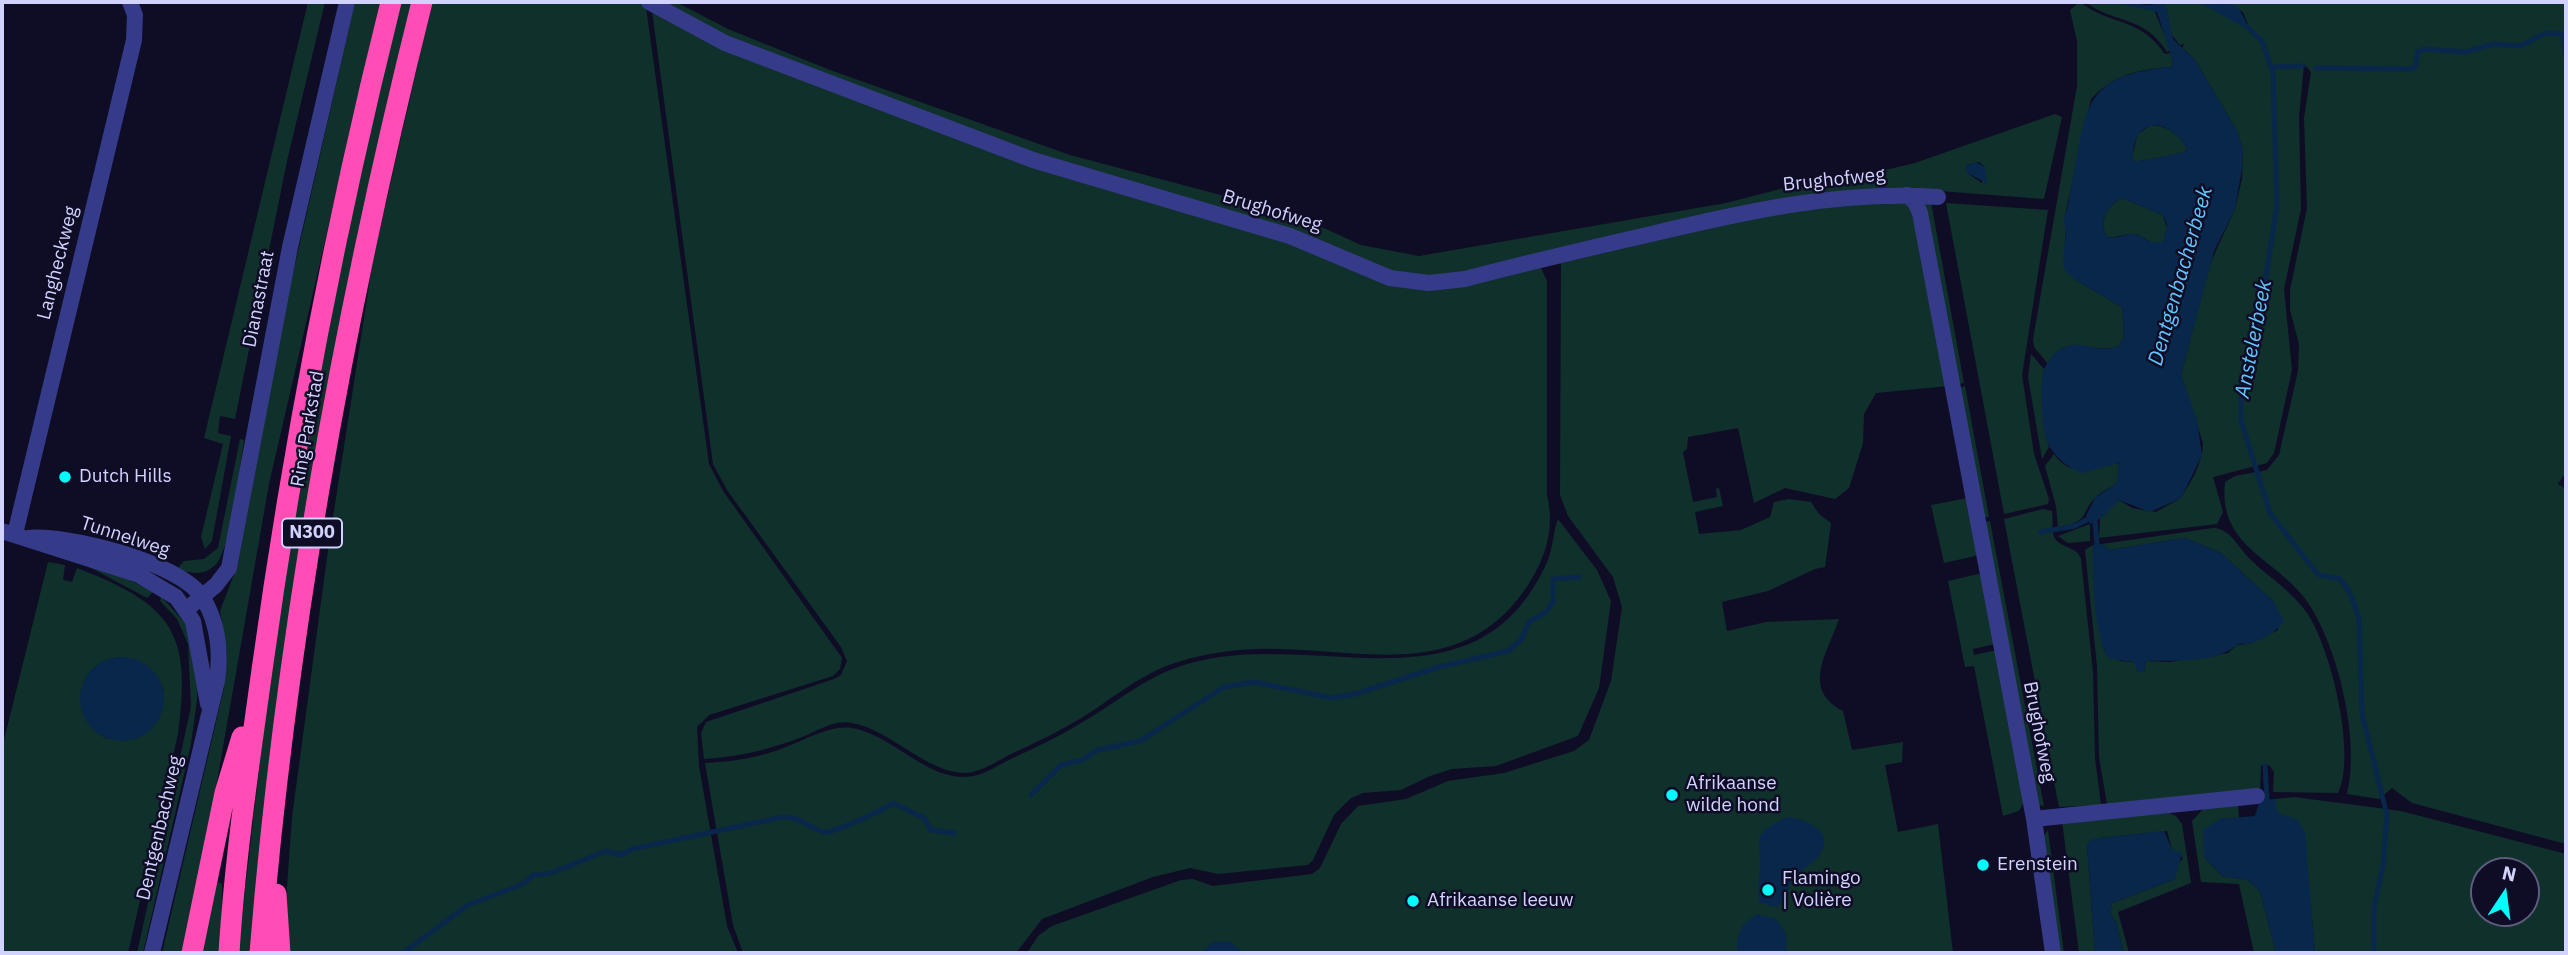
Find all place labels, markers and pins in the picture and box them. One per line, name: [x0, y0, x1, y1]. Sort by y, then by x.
place label: Dutch Hills: [79, 466, 172, 488]
marker: Dutch Hills: [57, 469, 73, 485]
place label: Afrikaanse wilde hond: [1686, 773, 1780, 817]
marker: Afrikaanse wilde hond: [1664, 787, 1680, 803]
place label: Erenstein: [1997, 854, 2078, 876]
marker: Erenstein: [1975, 857, 1991, 873]
place label: Flamingo | Volière: [1782, 868, 1861, 912]
marker: Flamingo | Volière: [1760, 882, 1776, 898]
place label: Afrikaanse leeuw: [1427, 890, 1574, 912]
marker: Afrikaanse leeuw: [1405, 893, 1421, 909]

